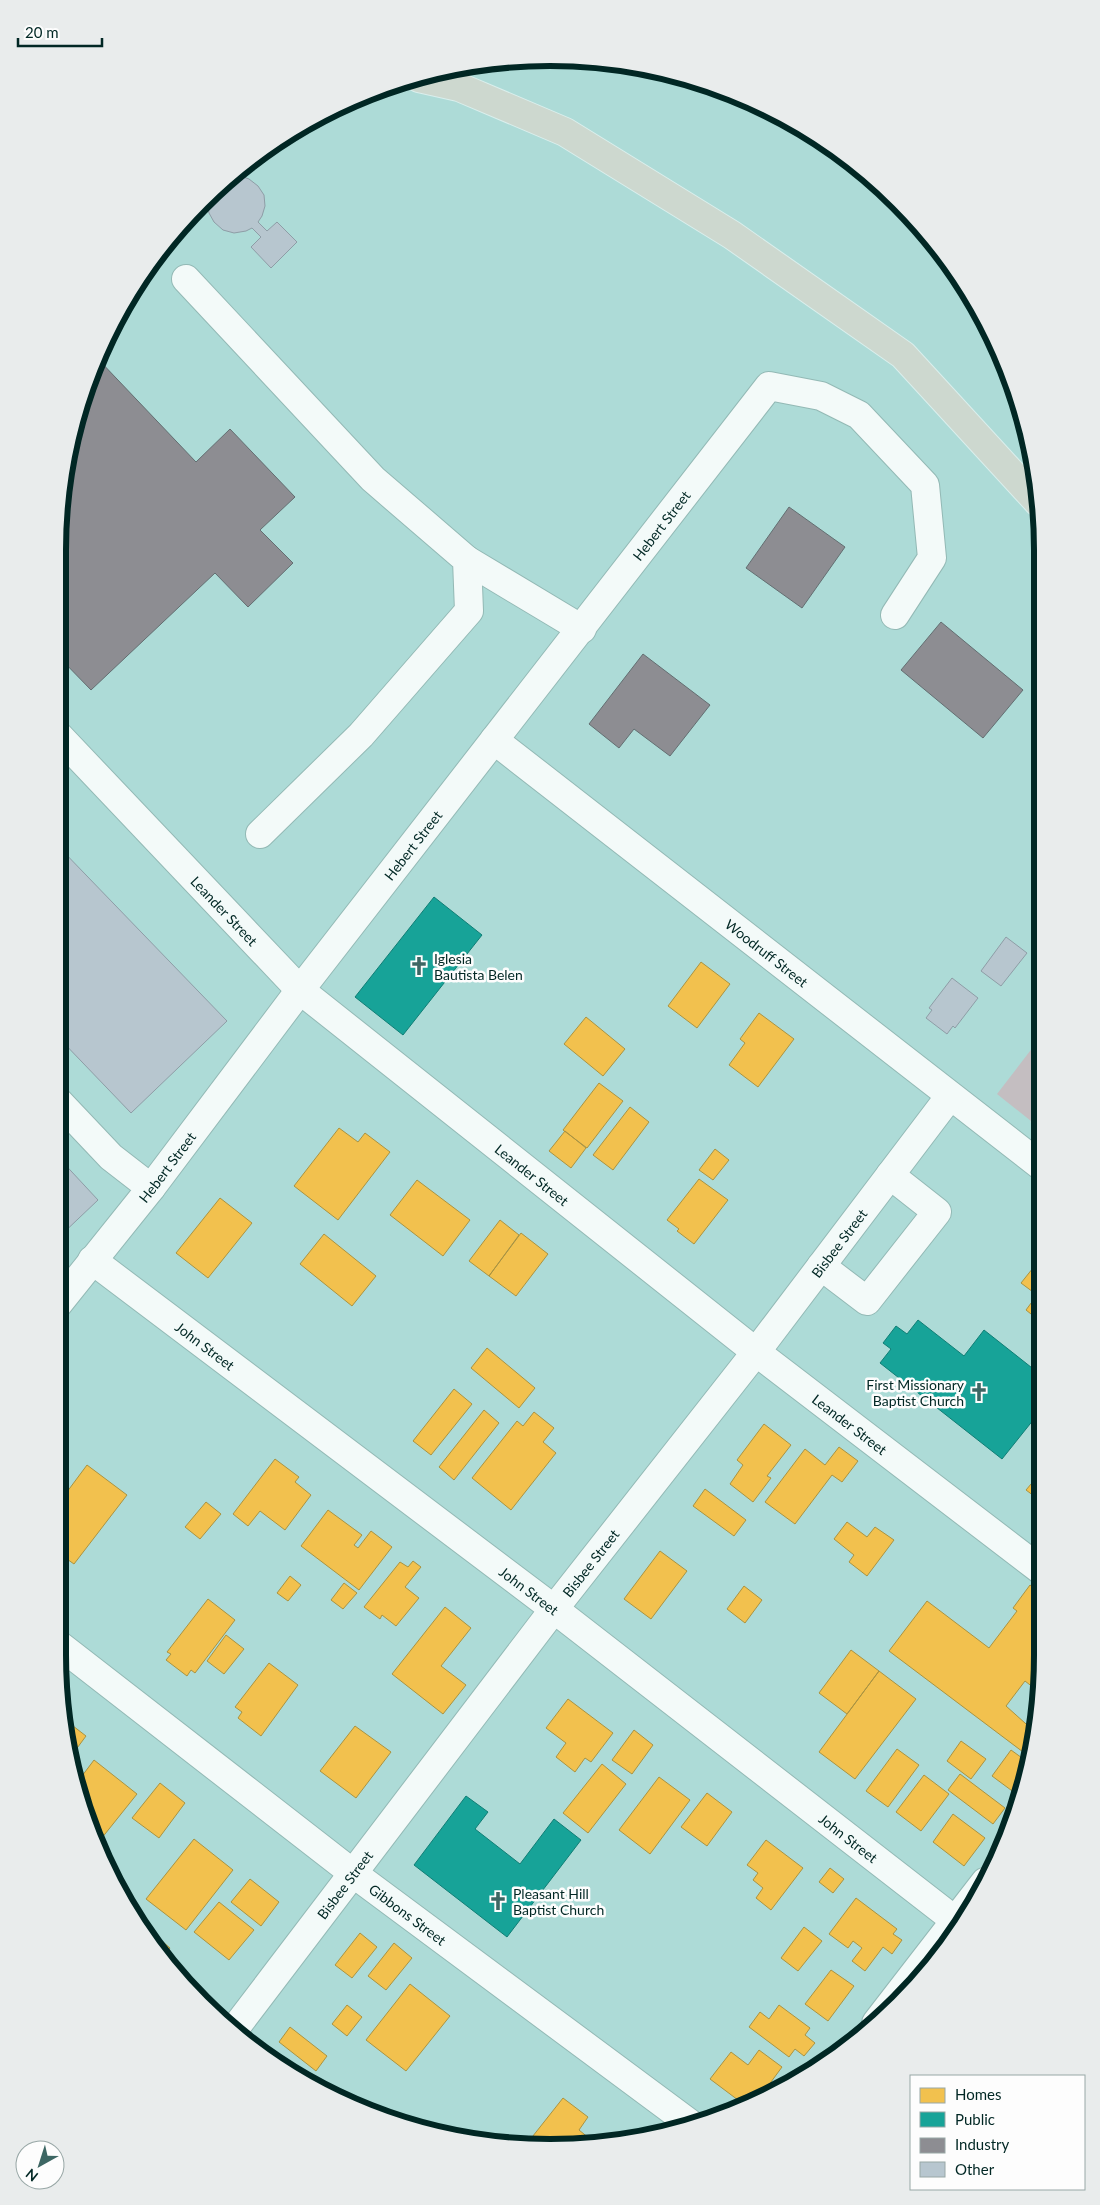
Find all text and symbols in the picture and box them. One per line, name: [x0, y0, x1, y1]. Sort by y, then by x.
scale bar: [18, 15, 101, 47]
text: 20 m: [25, 23, 59, 41]
street label: Hebert Street: [629, 487, 693, 563]
street label: Hebert Street: [380, 807, 445, 883]
street label: Leander Street: [188, 872, 262, 949]
street label: Woodruff Street: [722, 915, 812, 990]
place label: Iglesia Bautista Belen: [434, 950, 523, 983]
church icon: Iglesia Bautista Belen: [408, 955, 430, 977]
street label: Hebert Street: [135, 1128, 199, 1205]
street label: Leander Street: [492, 1140, 572, 1209]
street label: Bisbee Street: [807, 1205, 870, 1280]
street label: John Street: [172, 1318, 238, 1373]
place label: First Missionary Baptist Church: [866, 1376, 965, 1409]
church icon: First Missionary Baptist Church: [968, 1381, 990, 1403]
street label: Leander Street: [809, 1390, 891, 1458]
street label: Bisbee Street: [558, 1525, 622, 1600]
street label: John Street: [496, 1563, 562, 1618]
street label: John Street: [816, 1810, 881, 1866]
street label: Bisbee Street: [313, 1847, 376, 1922]
street label: Gibbons Street: [366, 1880, 450, 1948]
place label: Pleasant Hill Baptist Church: [513, 1885, 604, 1918]
church icon: Pleasant Hill Baptist Church: [487, 1890, 509, 1912]
legend: [910, 2075, 1085, 2190]
text: Homes: [955, 2085, 1001, 2103]
text: Public: [955, 2110, 995, 2128]
text: Industry: [955, 2135, 1010, 2153]
north arrow: [15, 2140, 65, 2190]
text: Other: [955, 2160, 995, 2178]
text: N: [22, 2165, 41, 2185]

